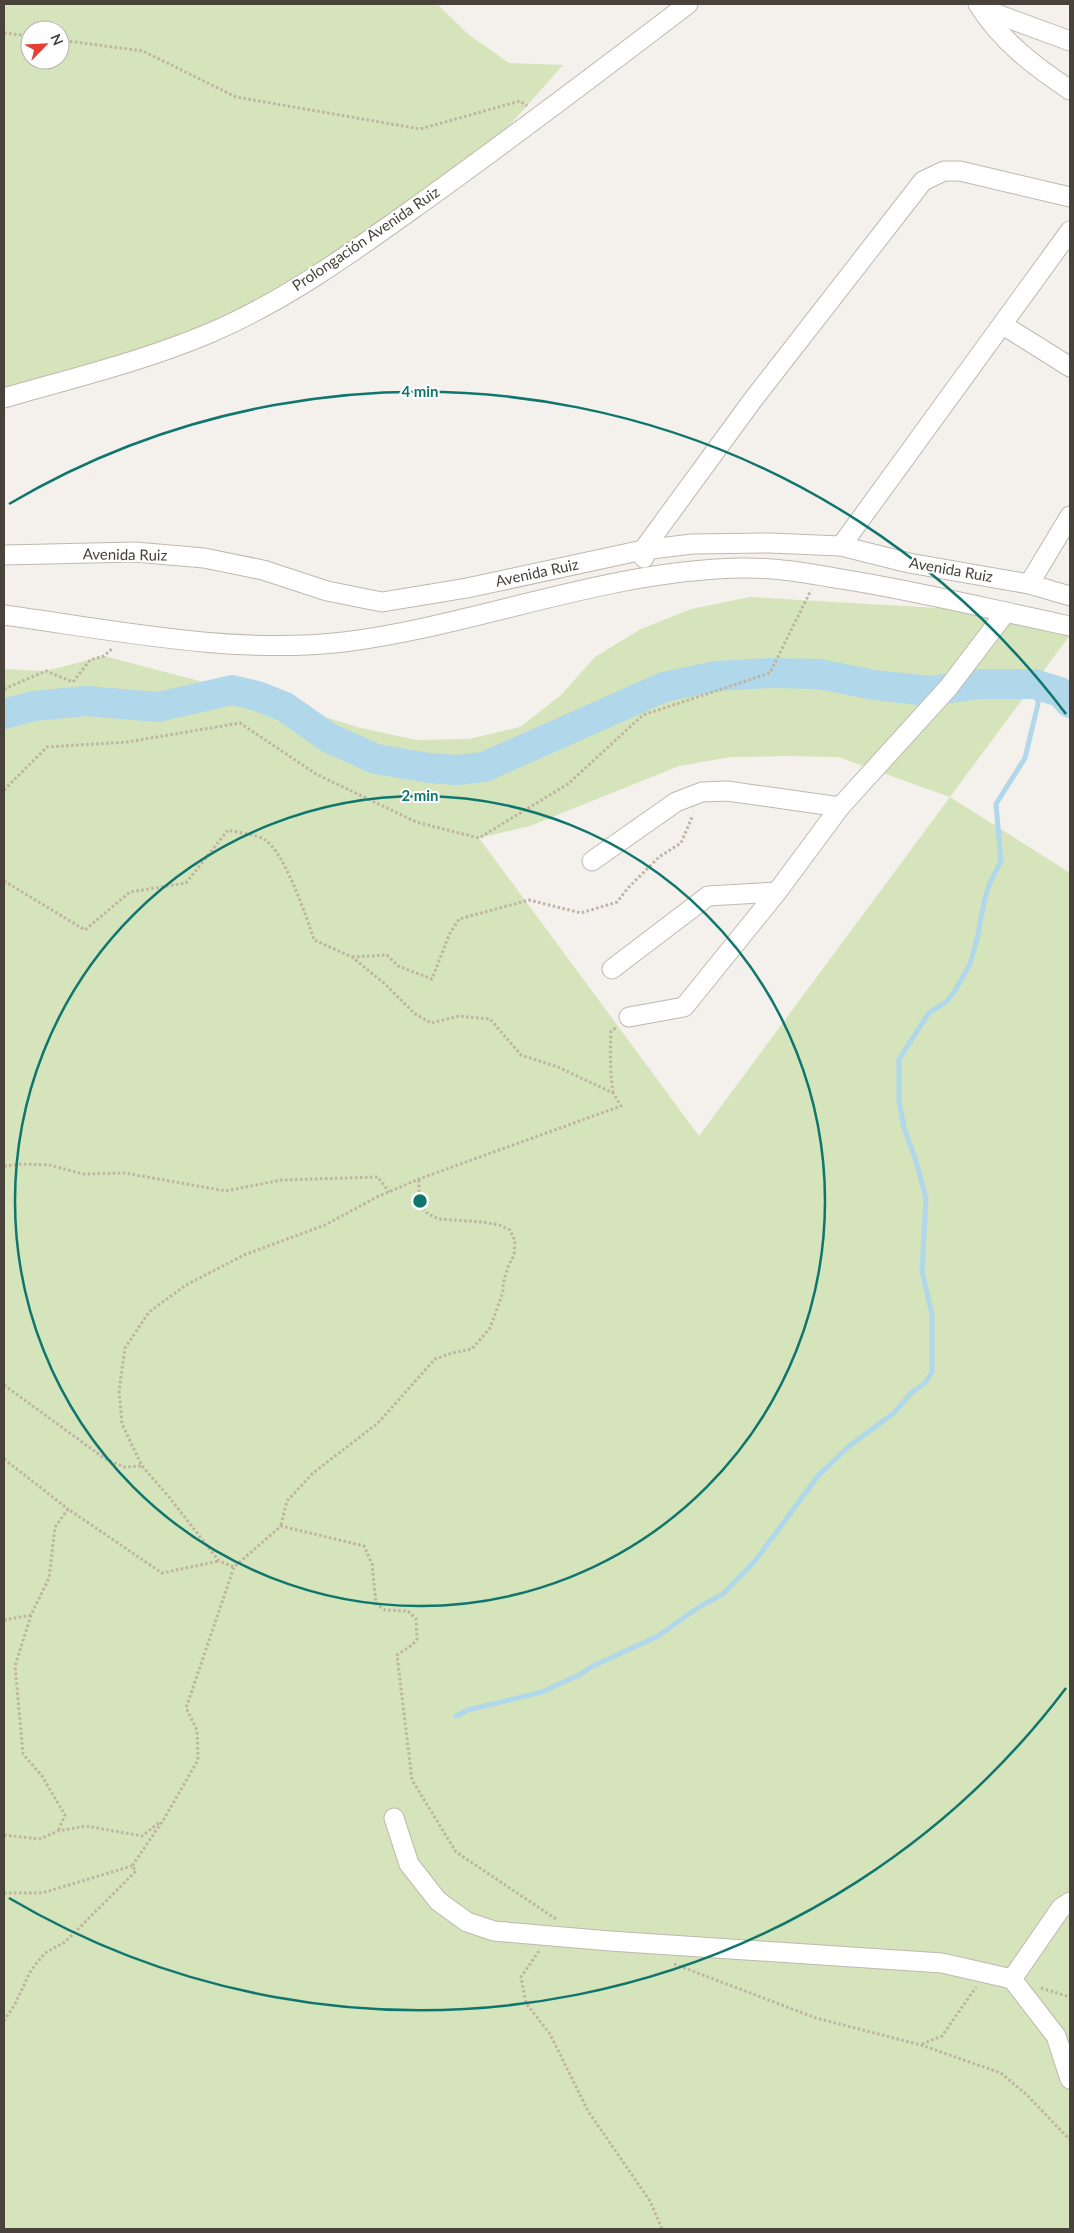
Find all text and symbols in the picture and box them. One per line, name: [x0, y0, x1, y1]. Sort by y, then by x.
north arrow: [20, 20, 70, 70]
text: N: [47, 31, 67, 48]
street label: Prolongación Avenida Ruiz: [288, 182, 443, 294]
text: 4 min: [401, 382, 439, 400]
street label: Avenida Ruiz: [83, 544, 168, 564]
street label: Avenida Ruiz: [908, 553, 995, 585]
street label: Avenida Ruiz: [494, 554, 580, 590]
text: 2 min: [401, 786, 439, 804]
centre of rings: [411, 1192, 429, 1210]

